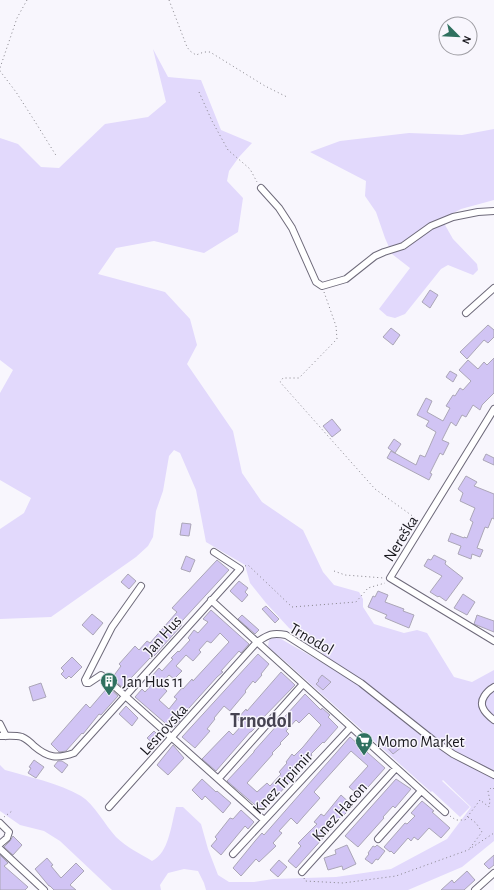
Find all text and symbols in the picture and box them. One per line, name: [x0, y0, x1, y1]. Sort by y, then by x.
north arrow: [438, 16, 478, 56]
text: N: [460, 34, 473, 46]
street label: Nereška: [381, 513, 421, 564]
street label: Jan Hus: [141, 613, 185, 659]
street label: Trnodol: [287, 620, 336, 658]
building icon: Jan Hus 11: [99, 671, 119, 696]
place label: Jan Hus 11: [122, 674, 183, 690]
street label: Lesnovska: [137, 701, 191, 758]
district label: Trnodol: [230, 711, 292, 731]
supermarket icon: Momo Market: [354, 731, 374, 756]
place label: Momo Market: [377, 734, 465, 750]
street label: Knez Trpimir: [250, 748, 316, 817]
street label: Knez Hacon: [309, 779, 370, 844]

